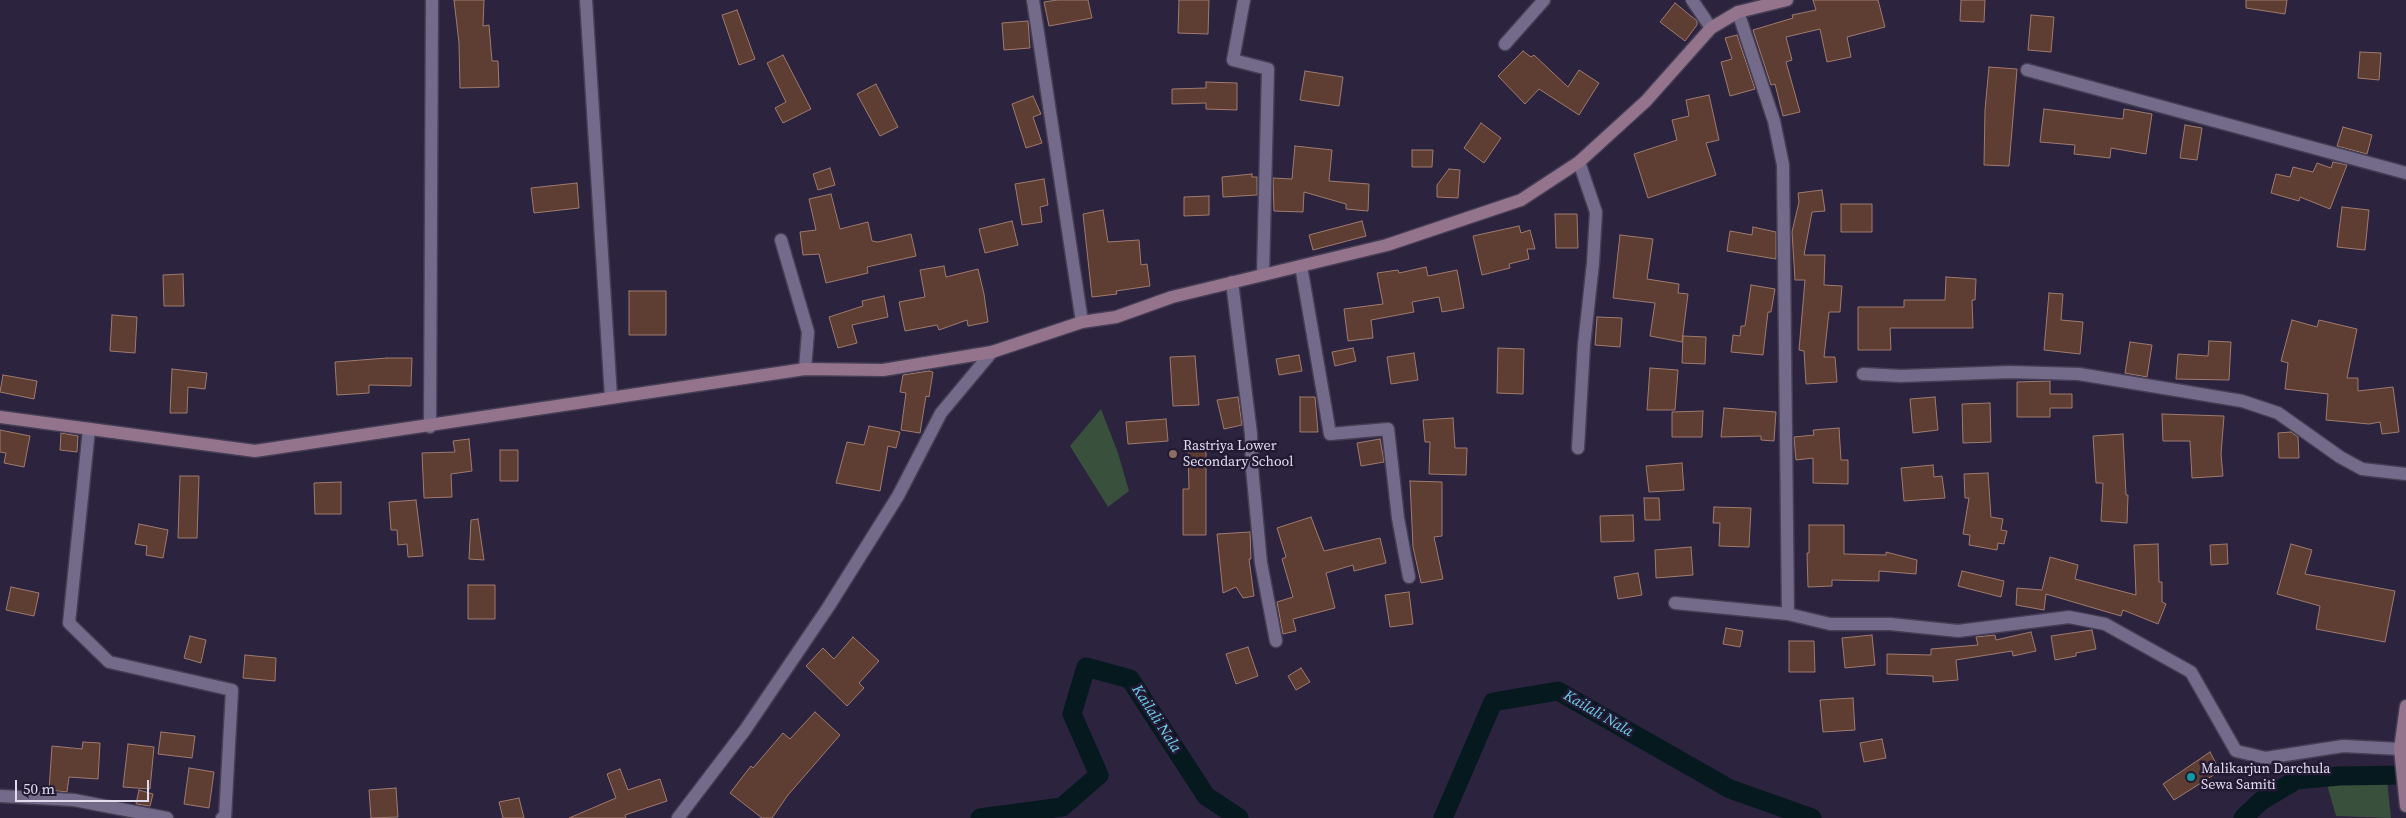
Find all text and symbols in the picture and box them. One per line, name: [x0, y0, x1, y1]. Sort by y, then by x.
place label: Rastriya Lower Secondary School: [1183, 438, 1293, 471]
marker: Rastriya Lower Secondary School: [1167, 448, 1179, 460]
water label: Kailali Nala: [1127, 682, 1185, 756]
water label: Kailali Nala: [1560, 687, 1636, 741]
place label: Malikarjun Darchula Sewa Samiti: [2201, 761, 2330, 794]
scale bar: [18, 770, 151, 802]
marker: Malikarjun Darchula Sewa Samiti: [2185, 771, 2197, 783]
text: 50 m: [23, 778, 55, 799]

